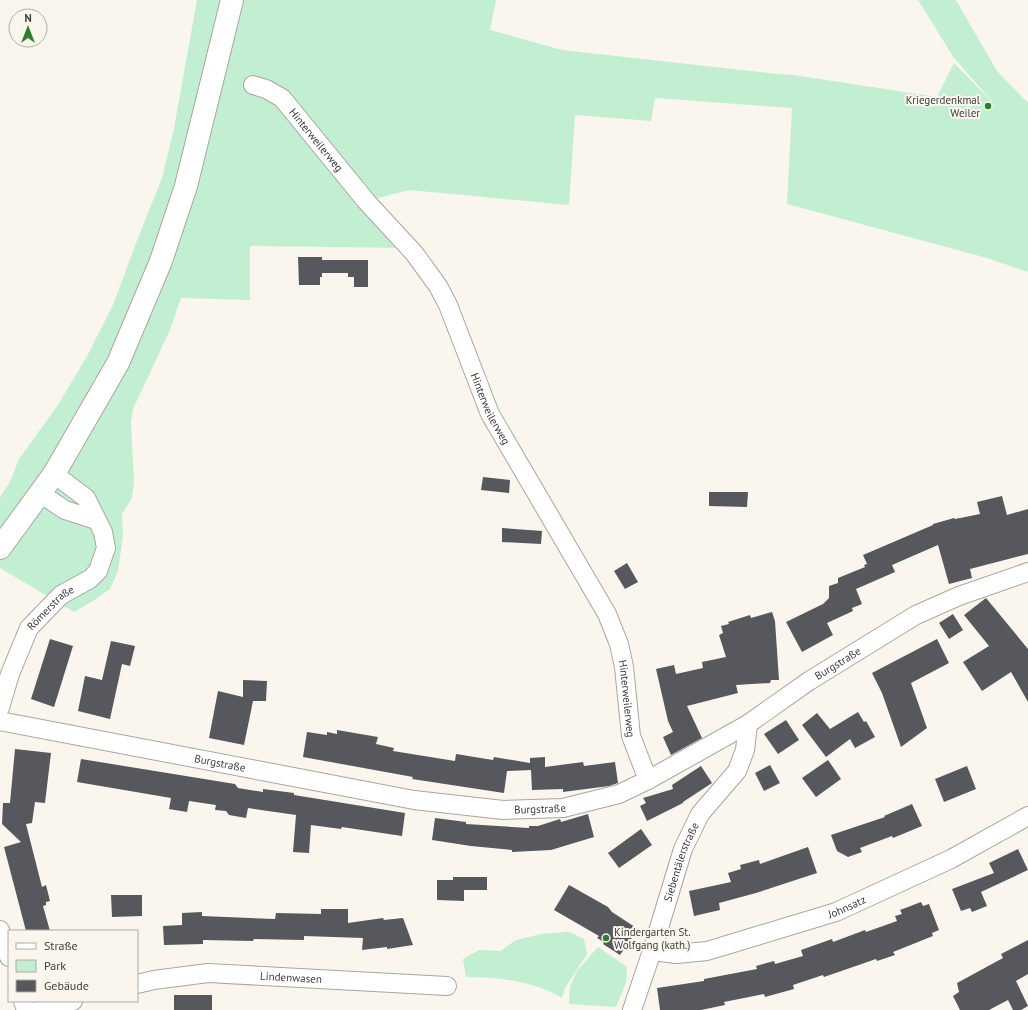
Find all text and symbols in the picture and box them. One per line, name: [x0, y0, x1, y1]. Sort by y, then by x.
north arrow: [8, 8, 48, 48]
text: N: [24, 11, 32, 25]
place label: Kriegerdenkmal Weiler: [906, 93, 981, 120]
marker: Kriegerdenkmal Weiler: [983, 101, 993, 111]
street label: Hinterweilerweg: [286, 105, 346, 175]
street label: Hinterweilerweg: [468, 371, 513, 447]
street label: Römerstraße: [24, 582, 77, 633]
street label: Burgstraße: [812, 644, 864, 683]
street label: Hinterweilerweg: [616, 659, 638, 738]
street label: Burgstraße: [193, 751, 247, 775]
street label: Burgstraße: [514, 800, 568, 817]
street label: Siebentälerstraße: [660, 820, 702, 903]
street label: Johnsatz: [825, 892, 868, 921]
place label: Kindergarten St. Wolfgang (kath.): [614, 925, 691, 952]
legend: [8, 930, 138, 1002]
marker: Kindergarten St. Wolfgang (kath.): [601, 933, 611, 943]
text: Straße: [44, 938, 78, 953]
text: Park: [44, 958, 66, 973]
street label: Lindenwasen: [260, 969, 322, 986]
text: Gebäude: [44, 978, 89, 993]

